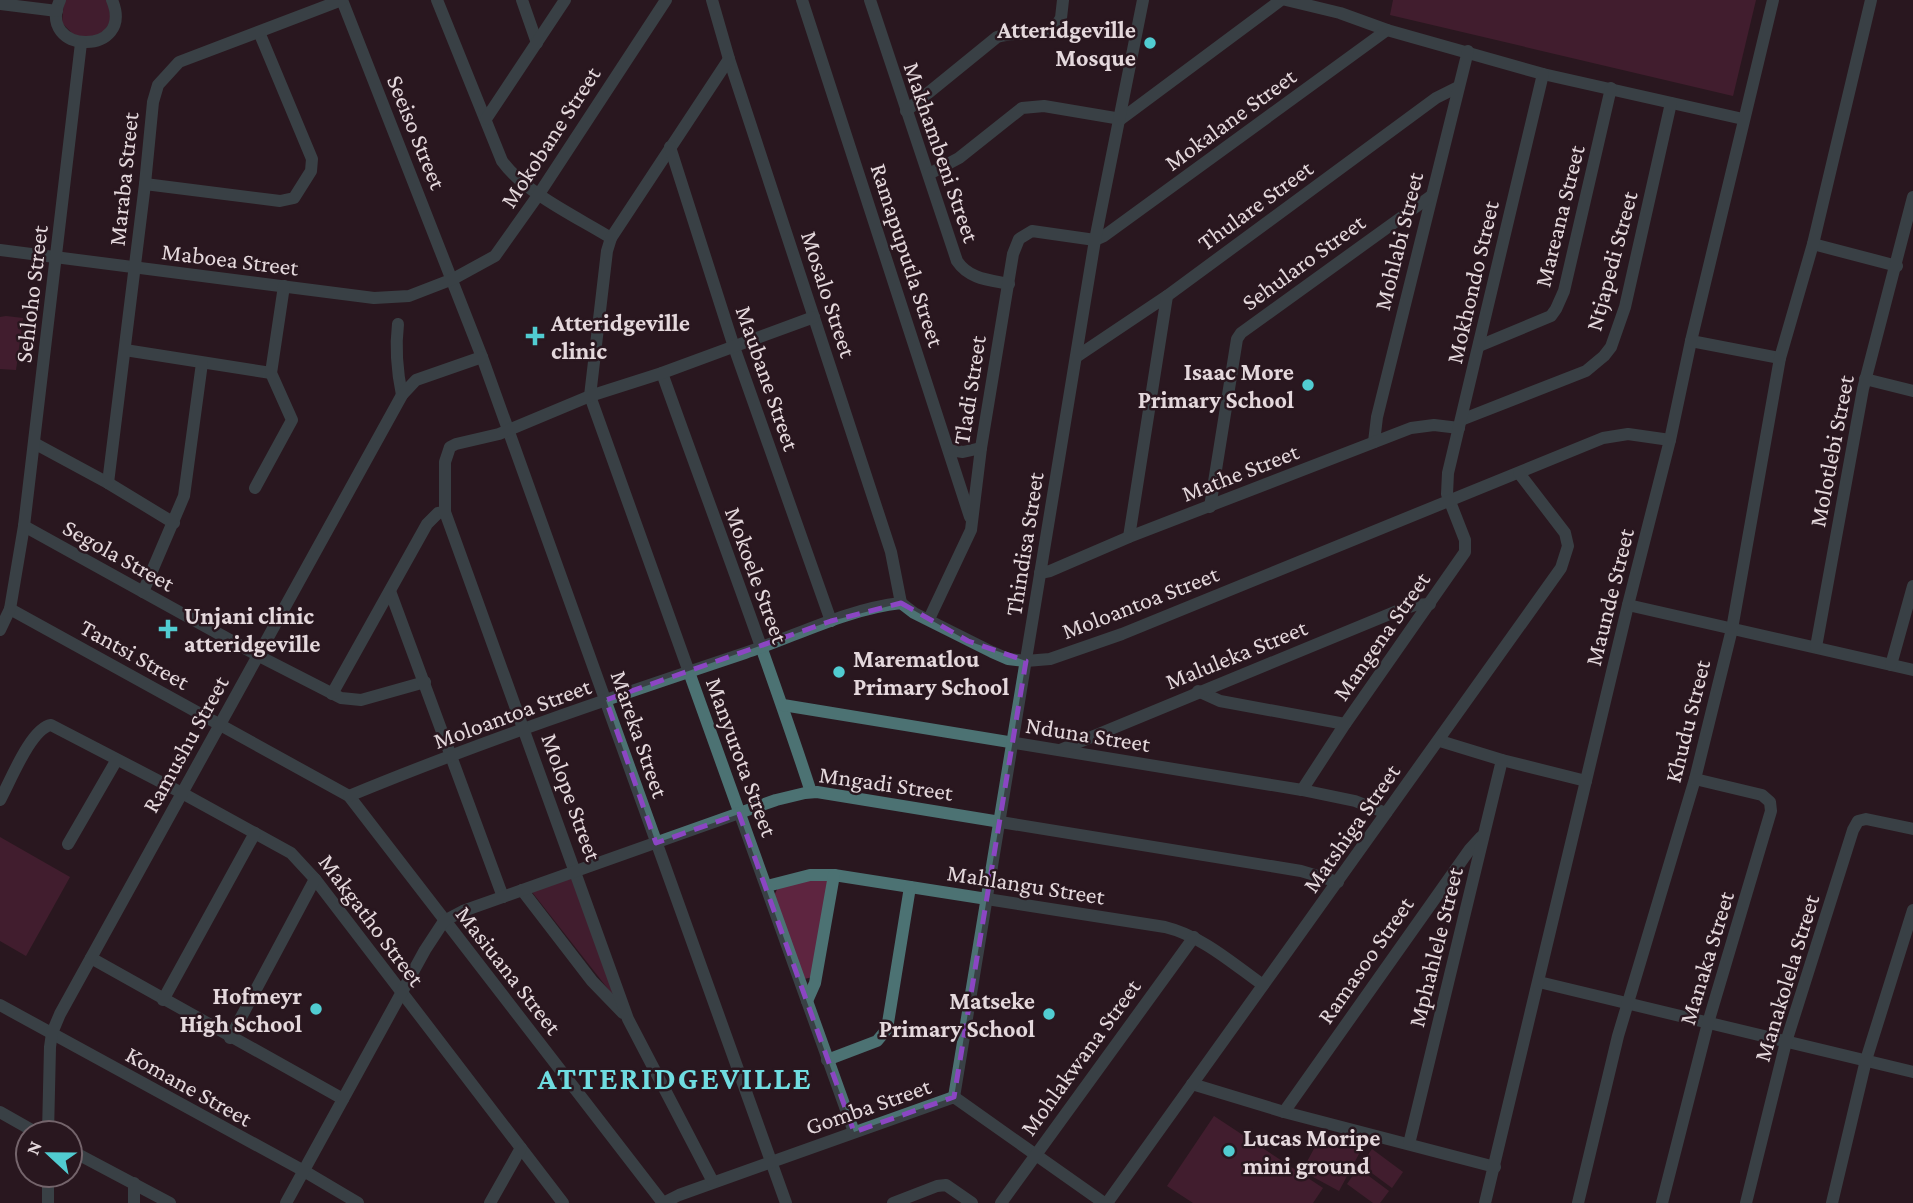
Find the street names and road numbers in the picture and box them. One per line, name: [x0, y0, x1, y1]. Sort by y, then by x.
street label: Makhambeni Street: [899, 58, 986, 247]
street label: Mokobane Street: [494, 61, 606, 213]
street label: Mokalane Street: [1159, 62, 1302, 176]
street label: Seeiso Street: [382, 71, 453, 194]
street label: Maraba Street: [103, 110, 144, 247]
street label: Mareana Street: [1528, 141, 1590, 290]
street label: Thulare Street: [1192, 154, 1319, 256]
street label: Ramapuputla Street: [866, 160, 951, 351]
street label: Mohlabi Street: [1368, 168, 1428, 313]
street label: Ntjapedi Street: [1579, 187, 1643, 334]
street label: Mokhondo Street: [1440, 197, 1504, 366]
street label: Sehularo Street: [1236, 208, 1371, 316]
street label: Sehloho Street: [9, 223, 53, 364]
street label: Mosalo Street: [796, 227, 862, 362]
street label: Maboea Street: [160, 237, 301, 281]
street label: Maubane Street: [731, 302, 806, 455]
street label: Tladi Street: [947, 332, 991, 446]
street label: Molotlebi Street: [1803, 372, 1859, 529]
street label: Mathe Street: [1178, 437, 1303, 507]
street label: Thindisa Street: [999, 469, 1049, 618]
street label: Mokoele Street: [720, 503, 795, 648]
street label: Segola Street: [59, 513, 180, 597]
street label: Maunde Street: [1579, 525, 1639, 668]
street label: Moloantoa Street: [1058, 559, 1223, 644]
street label: Mangena Street: [1327, 566, 1436, 705]
street label: Tantsi Street: [76, 613, 195, 695]
street label: Maluleka Street: [1161, 613, 1312, 695]
street label: Khudu Street: [1659, 656, 1716, 785]
street label: Mareka Street: [606, 667, 675, 802]
street label: Ramushu Street: [136, 670, 234, 817]
street label: Moloantoa Street: [430, 672, 595, 754]
street label: Manyurota Street: [701, 674, 784, 841]
street label: Nduna Street: [1024, 711, 1153, 757]
street label: Molope Street: [536, 729, 608, 866]
street label: Matshiga Street: [1297, 758, 1406, 897]
street label: Mngadi Street: [817, 760, 956, 806]
street label: Makgatho Street: [314, 849, 431, 992]
street label: Mahlangu Street: [945, 858, 1108, 910]
street label: Mphahlele Street: [1402, 863, 1468, 1030]
street label: Manaka Street: [1673, 887, 1739, 1028]
street label: Manakolela Street: [1748, 890, 1825, 1065]
street label: Ramasoo Street: [1311, 891, 1419, 1029]
street label: Masiuana Street: [451, 901, 568, 1040]
street label: Mohlakwana Street: [1014, 973, 1146, 1140]
street label: Komane Street: [121, 1040, 258, 1132]
street label: Gomba Street: [802, 1072, 935, 1140]

